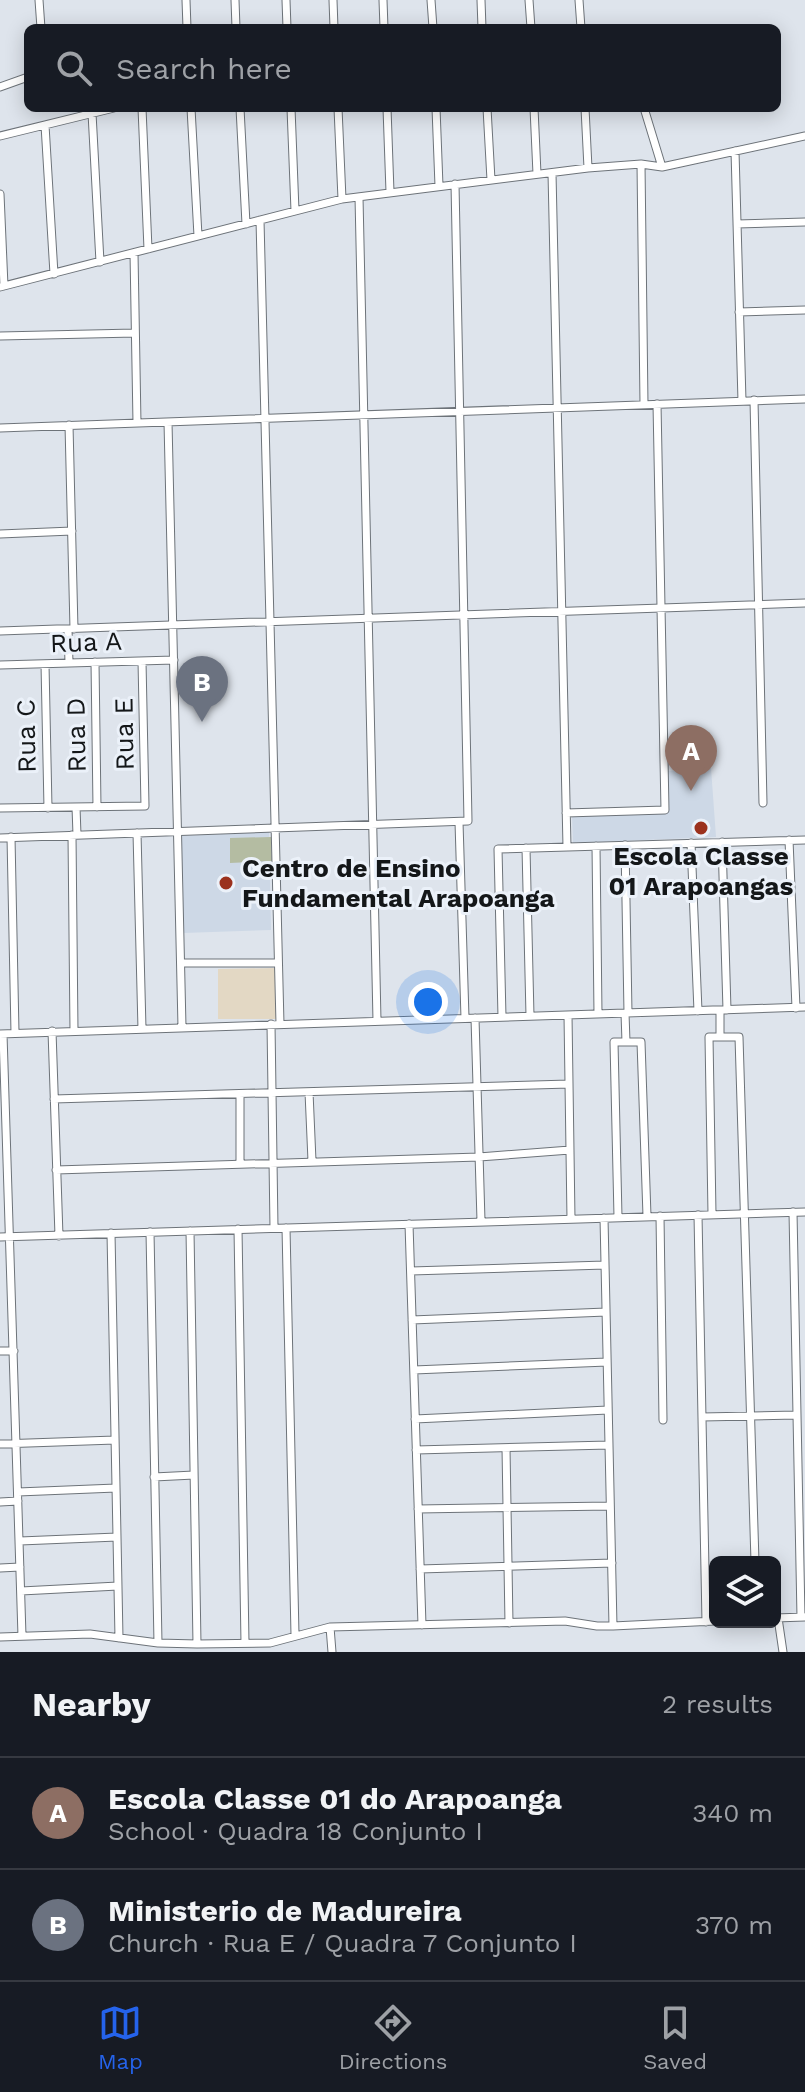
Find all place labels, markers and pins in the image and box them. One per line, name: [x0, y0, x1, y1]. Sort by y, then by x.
pin: B: [176, 656, 228, 722]
pin: A: [665, 725, 717, 791]
marker: Escola Classe 01 Arapoangas: [692, 819, 710, 837]
place label: Escola Classe 01 Arapoangas: [609, 841, 794, 901]
place label: Centro de Ensino Fundamental Arapoanga: [242, 853, 554, 913]
marker: Centro de Ensino Fundamental Arapoanga: [217, 874, 235, 892]

